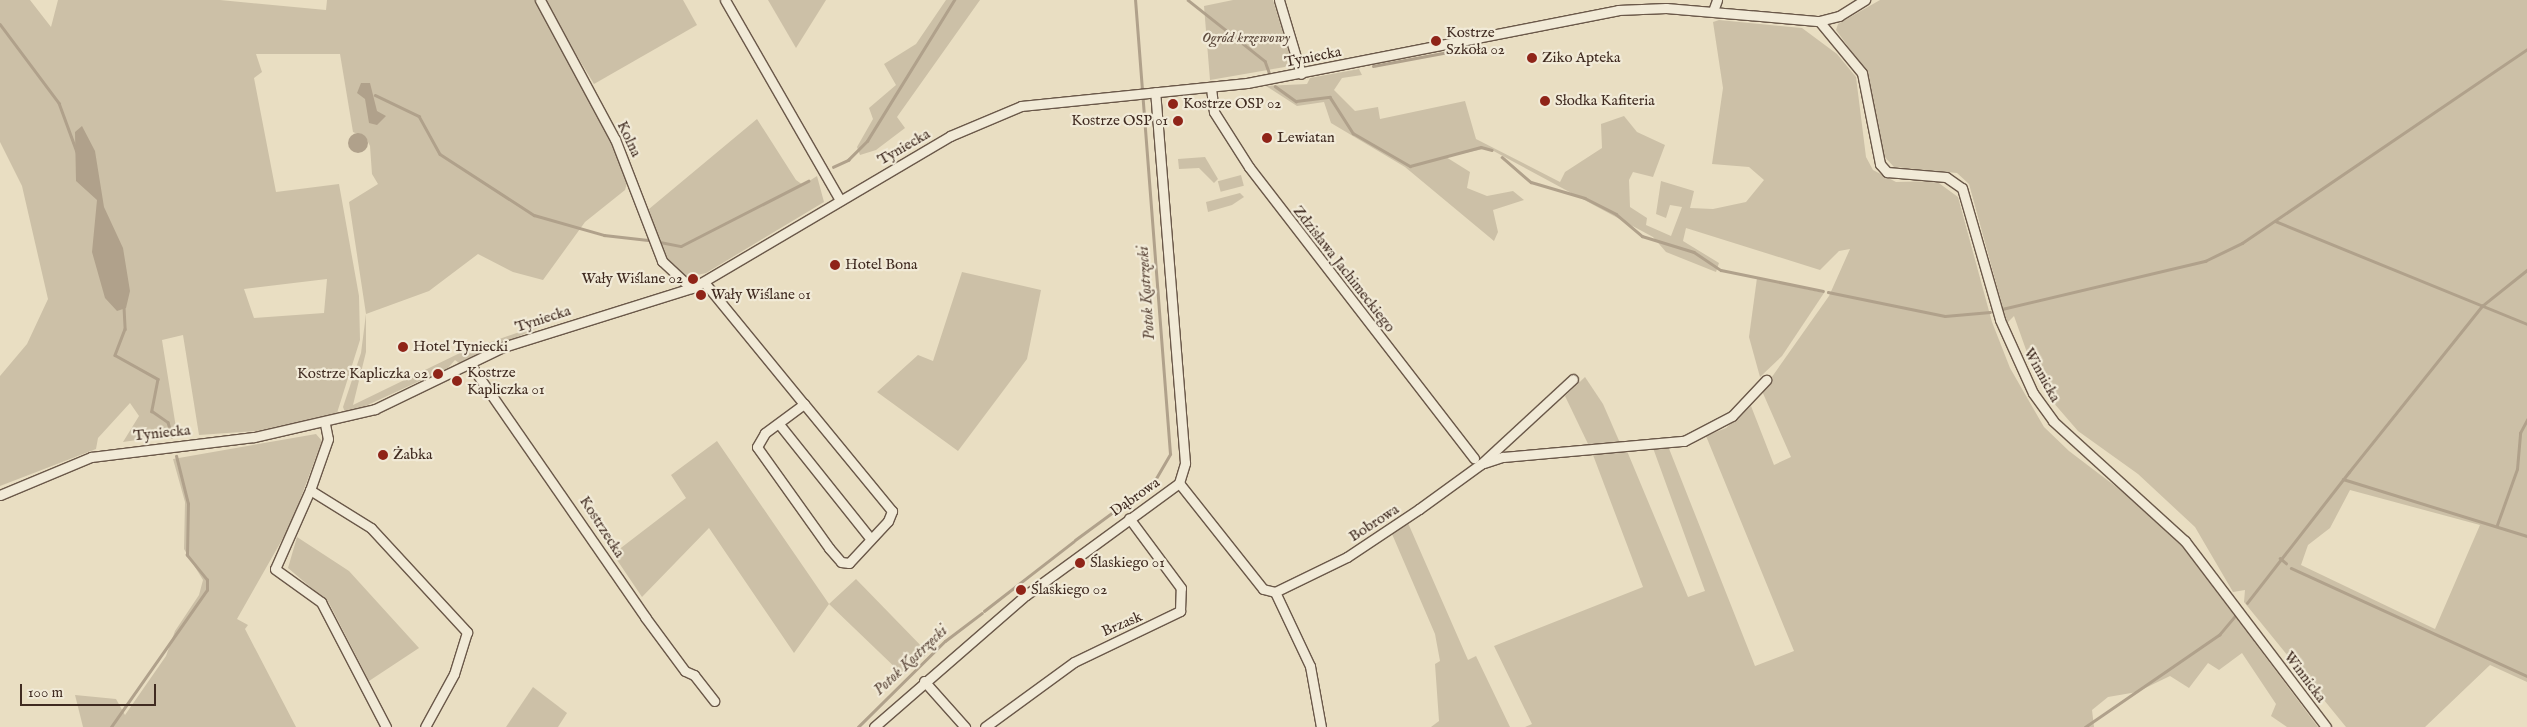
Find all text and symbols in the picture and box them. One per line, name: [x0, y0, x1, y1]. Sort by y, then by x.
place label: Kostrze Szkoła 02: [1446, 23, 1505, 58]
park label: Ogród krzewowy: [1202, 29, 1290, 47]
marker: Kostrze Szkoła 02: [1430, 35, 1442, 47]
street label: Tyniecka: [1283, 43, 1343, 71]
place label: Ziko Apteka: [1542, 49, 1621, 67]
marker: Ziko Apteka: [1526, 52, 1538, 64]
place label: Słodka Kafiteria: [1555, 92, 1655, 110]
place label: Kostrze OSP 02: [1183, 95, 1281, 113]
marker: Słodka Kafiteria: [1539, 95, 1551, 107]
marker: Kostrze OSP 02: [1167, 98, 1179, 110]
place label: Kostrze OSP 01: [1071, 112, 1168, 130]
marker: Kostrze OSP 01: [1172, 115, 1184, 127]
street label: Kolna: [613, 118, 645, 160]
street label: Tyniecka: [875, 125, 933, 169]
place label: Lewiatan: [1277, 129, 1335, 147]
marker: Lewiatan: [1261, 132, 1273, 144]
street label: Zdzisława Jachimeckiego: [1289, 202, 1399, 336]
water label: Potok Kostrzecki: [1134, 245, 1160, 341]
place label: Hotel Bona: [845, 256, 918, 274]
marker: Hotel Bona: [829, 259, 841, 271]
place label: Wały Wiślane 02: [582, 270, 683, 288]
marker: Wały Wiślane 02: [687, 273, 699, 285]
place label: Wały Wiślane 01: [711, 286, 811, 304]
marker: Wały Wiślane 01: [695, 289, 707, 301]
street label: Tyniecka: [513, 302, 573, 336]
place label: Hotel Tyniecki: [413, 338, 508, 356]
marker: Hotel Tyniecki: [397, 341, 409, 353]
street label: Winnicka: [2020, 345, 2064, 405]
place label: Kostrze Kapliczka 01: [467, 363, 544, 398]
place label: Kostrze Kapliczka 02: [297, 365, 428, 383]
marker: Kostrze Kapliczka 02: [432, 368, 444, 380]
marker: Kostrze Kapliczka 01: [451, 375, 463, 387]
street label: Tyniecka: [133, 421, 191, 445]
place label: Żabka: [393, 446, 432, 464]
marker: Żabka: [377, 449, 389, 461]
street label: Dąbrowa: [1107, 473, 1163, 521]
street label: Kostrzecka: [576, 493, 628, 561]
street label: Bobrowa: [1346, 500, 1402, 546]
place label: Ślaskiego 01: [1090, 554, 1165, 572]
marker: Ślaskiego 01: [1074, 557, 1086, 569]
place label: Ślaskiego 02: [1031, 581, 1107, 599]
marker: Ślaskiego 02: [1015, 584, 1027, 596]
street label: Brzask: [1099, 607, 1145, 641]
water label: Potok Kostrzecki: [870, 622, 952, 700]
street label: Winnicka: [2280, 648, 2330, 706]
scale bar: [22, 674, 159, 706]
text: 100 m: [28, 683, 63, 702]

